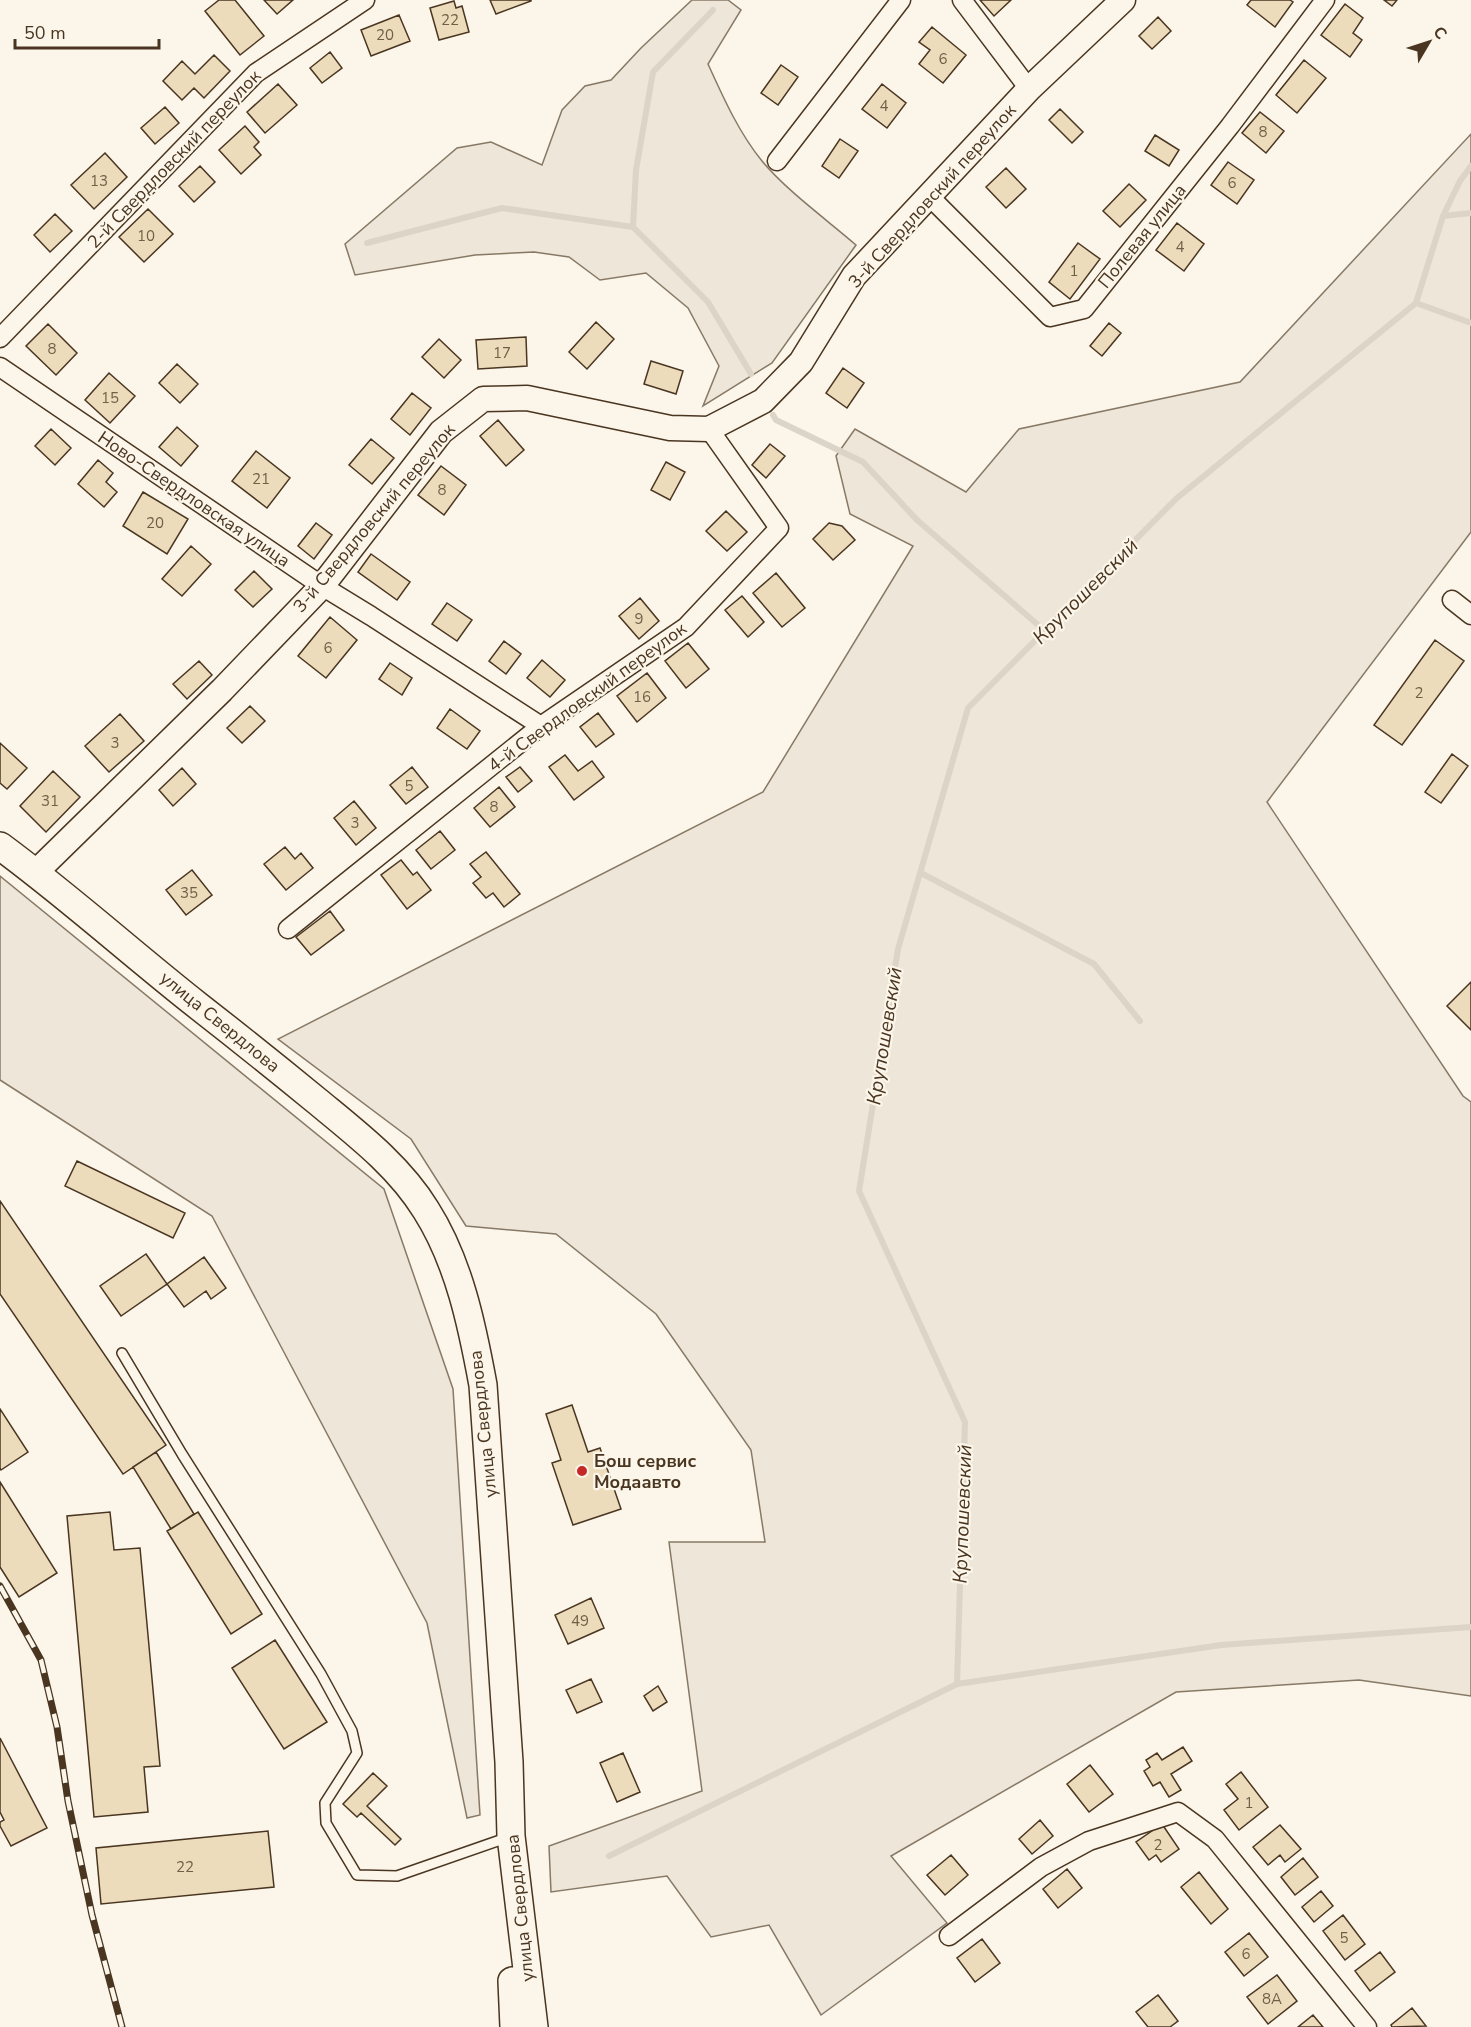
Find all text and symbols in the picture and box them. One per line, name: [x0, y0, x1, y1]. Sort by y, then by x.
house number: 22: [441, 10, 459, 30]
scale bar: [15, 12, 159, 50]
north arrow: [1399, 12, 1459, 72]
text: 50 m: [24, 21, 66, 45]
text: С: [1428, 22, 1452, 44]
house number: 20: [376, 25, 394, 45]
house number: 6: [938, 49, 948, 69]
street label: 2-й Свердловский переулок: [82, 64, 266, 254]
house number: 4: [879, 96, 889, 116]
street label: 3-й Свердловский переулок: [843, 98, 1022, 293]
house number: 8: [1258, 122, 1268, 142]
house number: 13: [90, 171, 108, 191]
house number: 6: [1227, 173, 1237, 193]
street label: Полевая улица: [1092, 179, 1192, 293]
house number: 10: [137, 226, 155, 246]
house number: 4: [1175, 237, 1185, 257]
house number: 1: [1069, 261, 1079, 281]
house number: 8: [47, 339, 57, 359]
house number: 17: [493, 343, 511, 363]
house number: 15: [101, 388, 119, 408]
street label: 3-й Свердловский переулок: [288, 418, 461, 618]
street label: Ново-Свердловская улица: [93, 425, 295, 573]
house number: 21: [252, 469, 270, 489]
house number: 8: [437, 480, 447, 500]
house number: 20: [146, 513, 164, 533]
water label: Крупошевский: [1027, 533, 1144, 650]
house number: 9: [634, 609, 644, 629]
street label: 4-й Свердловский переулок: [483, 616, 692, 777]
house number: 6: [323, 638, 333, 658]
house number: 2: [1414, 683, 1424, 703]
house number: 16: [633, 687, 651, 707]
house number: 3: [110, 733, 120, 753]
house number: 5: [404, 776, 414, 796]
house number: 31: [41, 791, 59, 811]
house number: 8: [489, 797, 499, 817]
house number: 3: [350, 813, 360, 833]
house number: 35: [180, 883, 198, 903]
water label: Крупошевский: [860, 965, 909, 1107]
street label: улица Свердлова: [155, 966, 285, 1078]
street label: улица Свердлова: [463, 1349, 503, 1499]
water label: Крупошевский: [947, 1444, 978, 1584]
place label: Бош сервис Модаавто: [594, 1449, 696, 1494]
marker: Бош сервис Модаавто: [575, 1464, 589, 1478]
house number: 49: [571, 1611, 589, 1631]
house number: 1: [1244, 1793, 1254, 1813]
street label: улица Свердлова: [500, 1833, 540, 1983]
house number: 2: [1153, 1835, 1163, 1855]
house number: 22: [176, 1857, 194, 1877]
house number: 5: [1339, 1928, 1349, 1948]
house number: 6: [1241, 1944, 1251, 1964]
house number: 8А: [1262, 1989, 1282, 2009]

